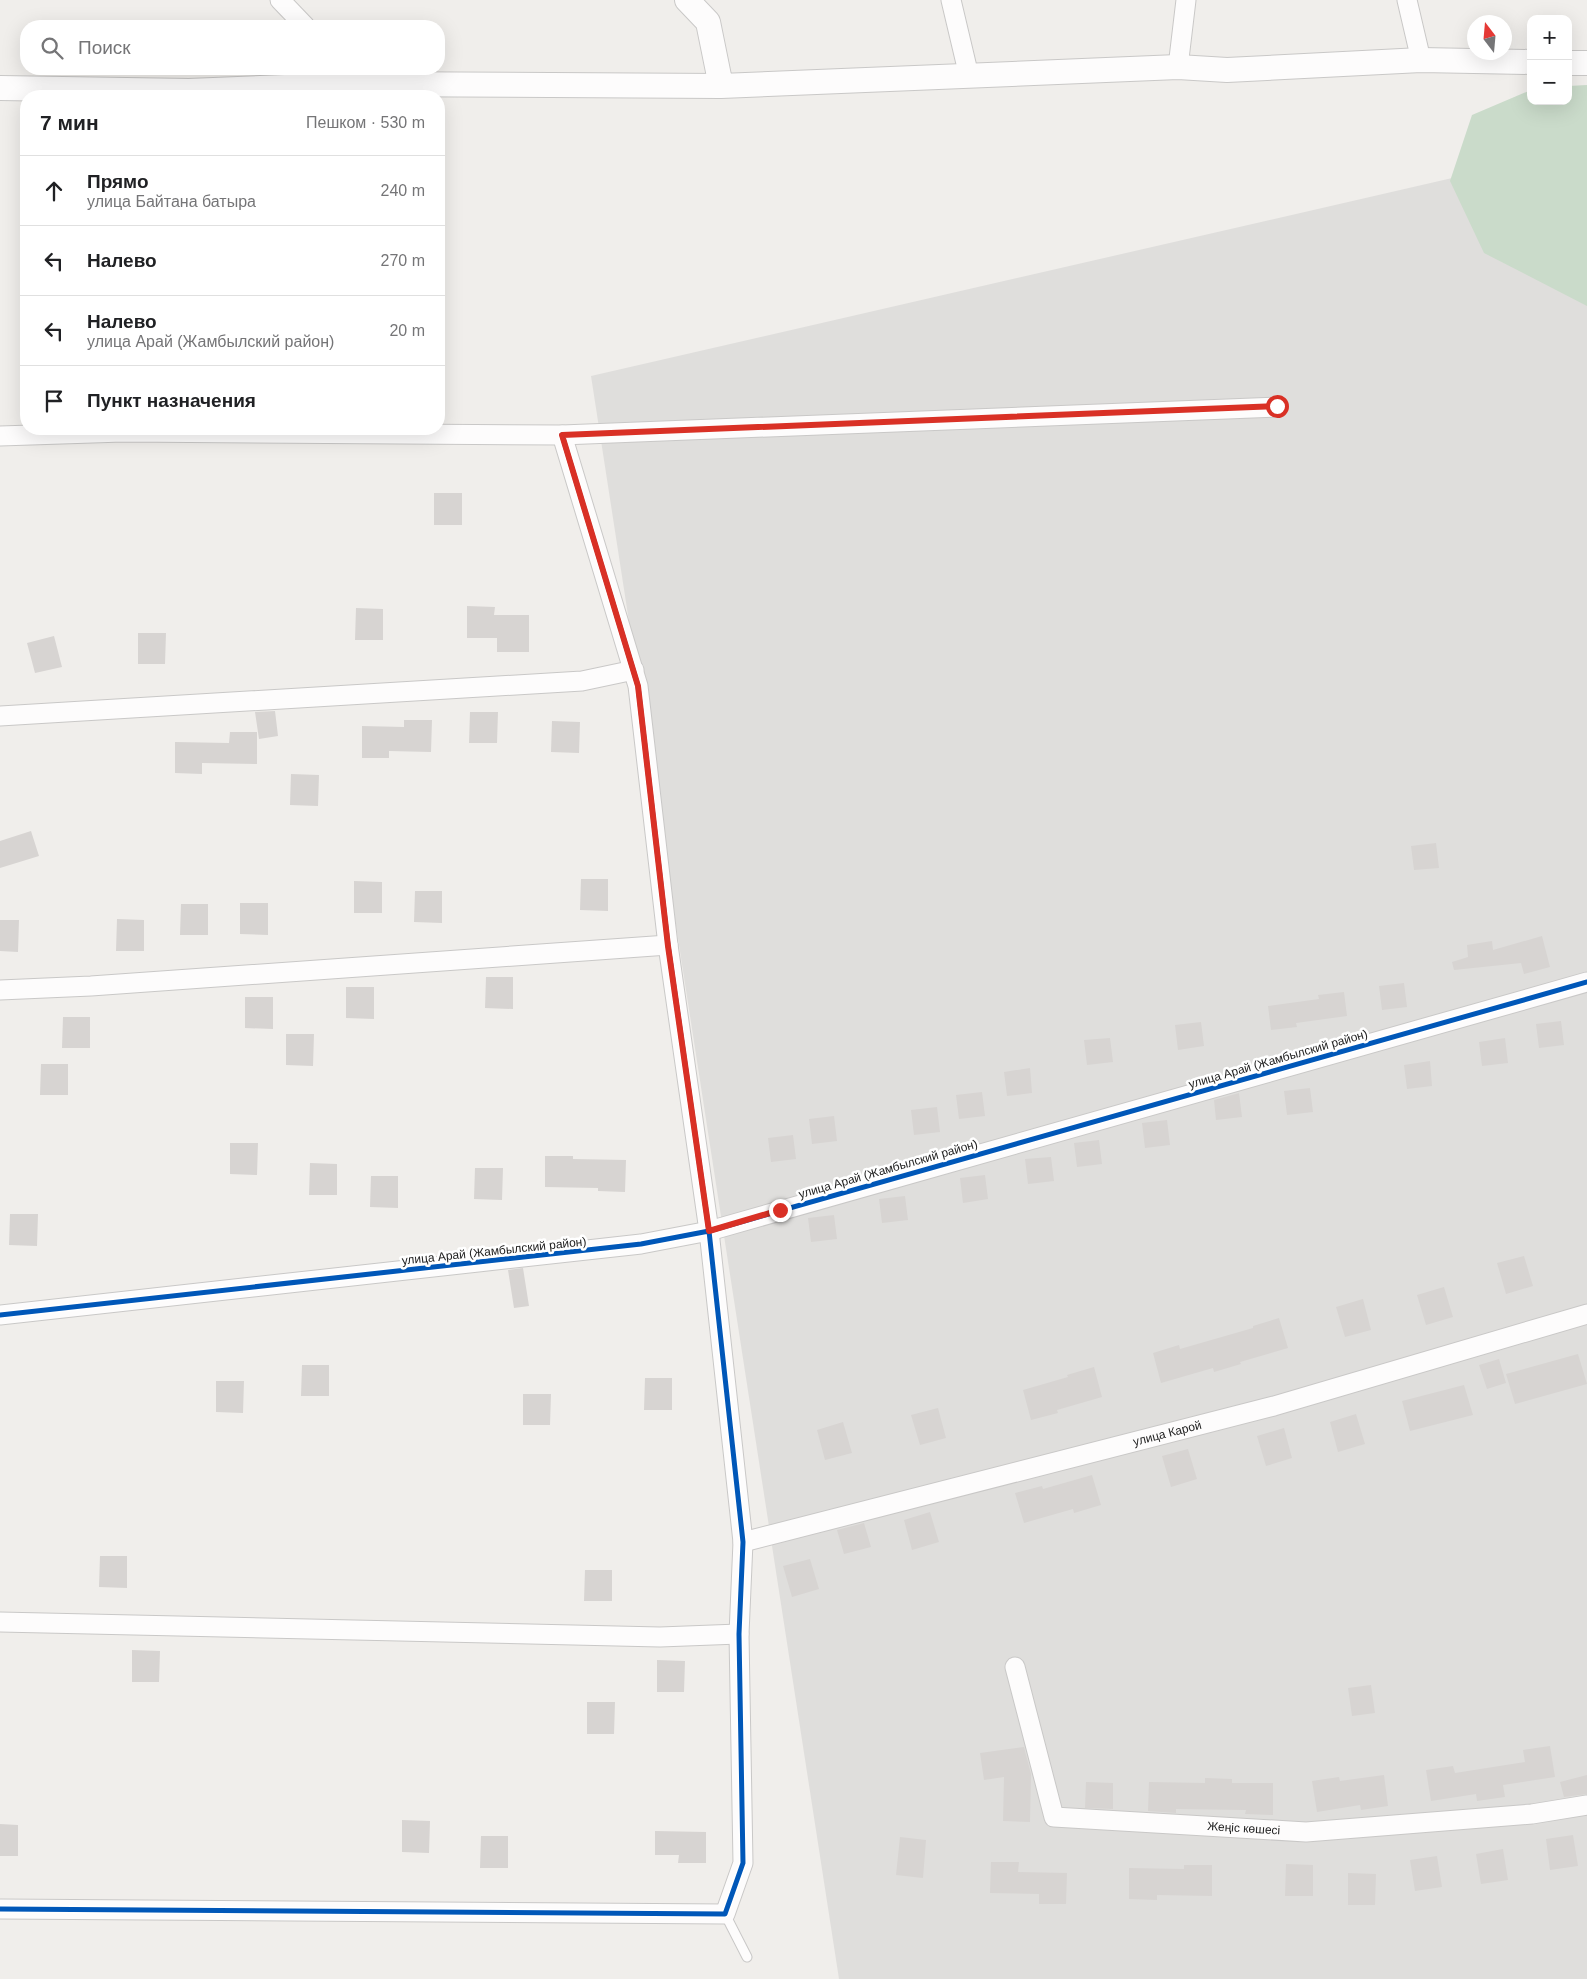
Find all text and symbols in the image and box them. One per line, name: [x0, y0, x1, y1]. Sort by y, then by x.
north arrow: [1467, 15, 1512, 60]
map controls: [1527, 15, 1572, 105]
button: +: [1527, 15, 1572, 60]
search box: [20, 20, 445, 75]
icon: search: [38, 34, 66, 62]
text: Поиск: [78, 37, 131, 58]
button: −: [1527, 60, 1572, 105]
text: 7 мин: [40, 111, 99, 134]
text: Пешком · 530 m: [306, 114, 425, 131]
text: Прямо: [87, 171, 149, 192]
icon: ahead: [40, 177, 68, 205]
text: 240 m: [381, 182, 425, 199]
text: улица Байтана батыра: [87, 193, 256, 210]
icon: left: [40, 247, 68, 275]
text: Налево: [87, 250, 157, 271]
text: 270 m: [381, 252, 425, 269]
text: Налево: [87, 311, 157, 332]
icon: left: [40, 317, 68, 345]
text: 20 m: [389, 322, 425, 339]
text: улица Арай (Жамбылский район): [87, 333, 334, 350]
icon: arrive: [40, 387, 68, 415]
text: Пункт назначения: [87, 390, 256, 411]
route start: [1266, 395, 1289, 418]
street label: улица Арай (Жамбылский район): [1187, 1027, 1369, 1091]
street label: улица Арай (Жамбылский район): [797, 1137, 979, 1201]
route end: [769, 1199, 792, 1222]
street label: улица Арай (Жамбылский район): [401, 1234, 587, 1268]
street label: улица Карой: [1132, 1418, 1203, 1449]
street label: Жеңіс көшесі: [1207, 1819, 1281, 1837]

